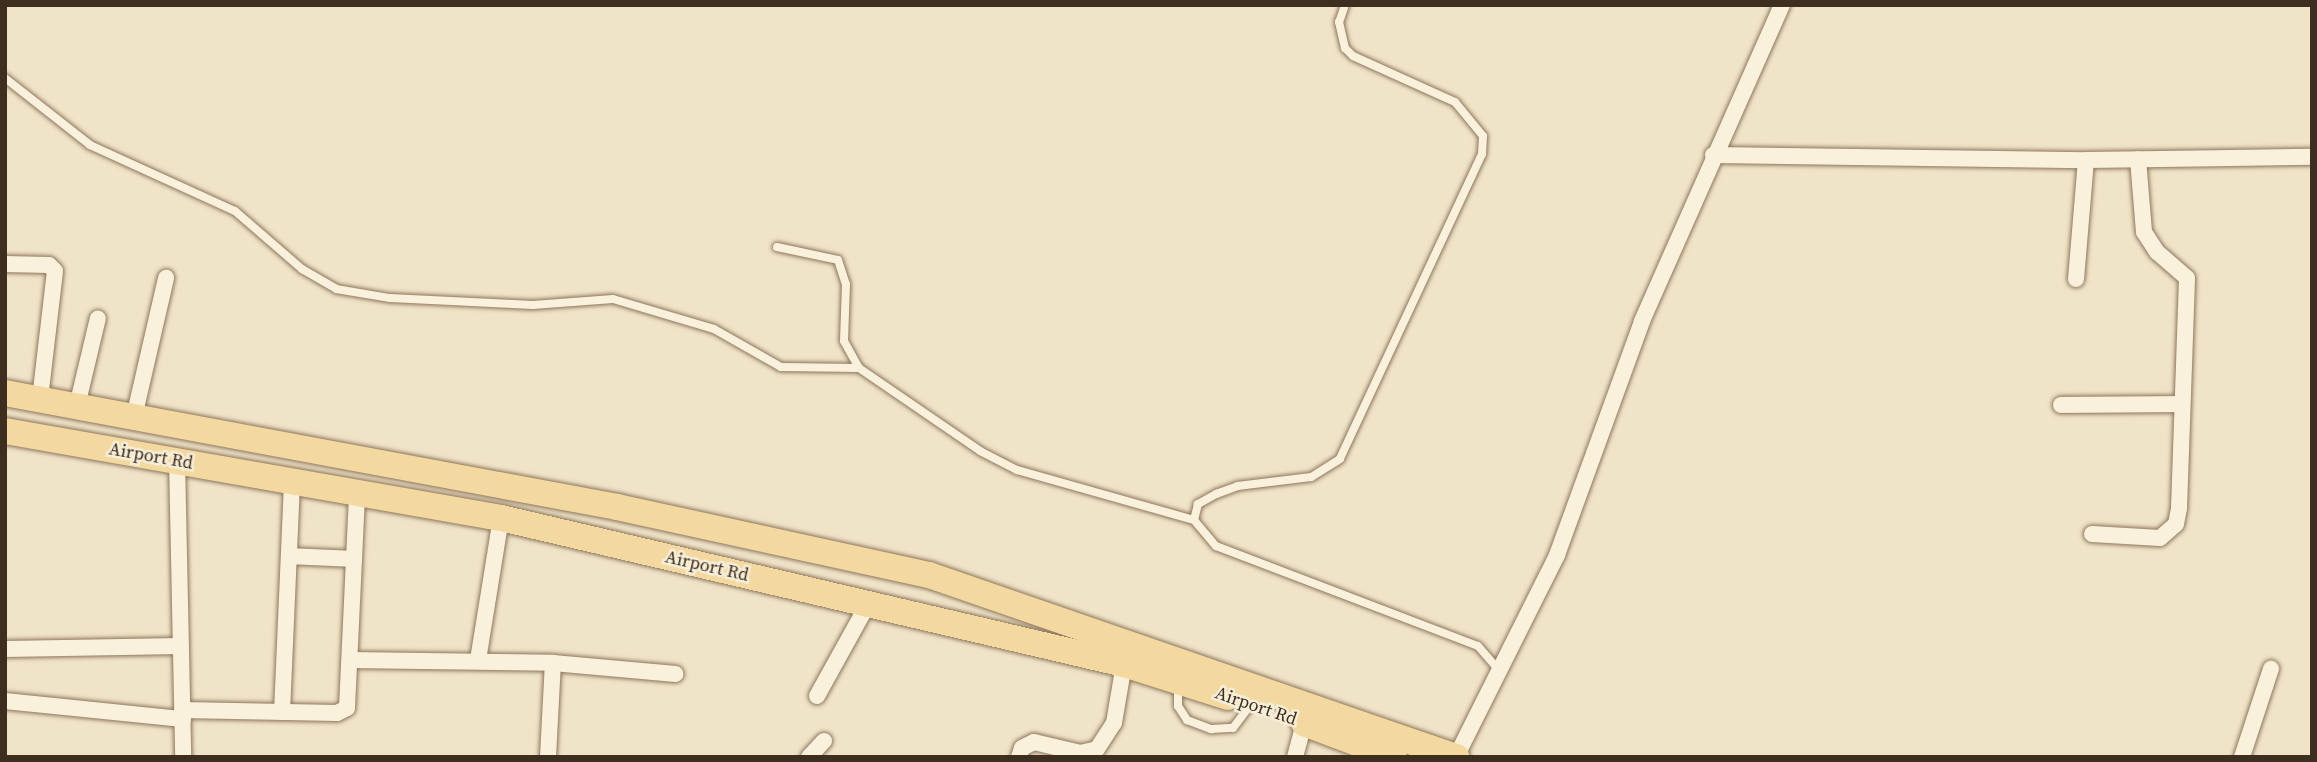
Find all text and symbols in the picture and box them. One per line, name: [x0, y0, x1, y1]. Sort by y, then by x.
street label: Airport Rd: [107, 438, 195, 474]
street label: Airport Rd: [663, 546, 751, 586]
street label: Airport Rd: [1212, 682, 1300, 730]

